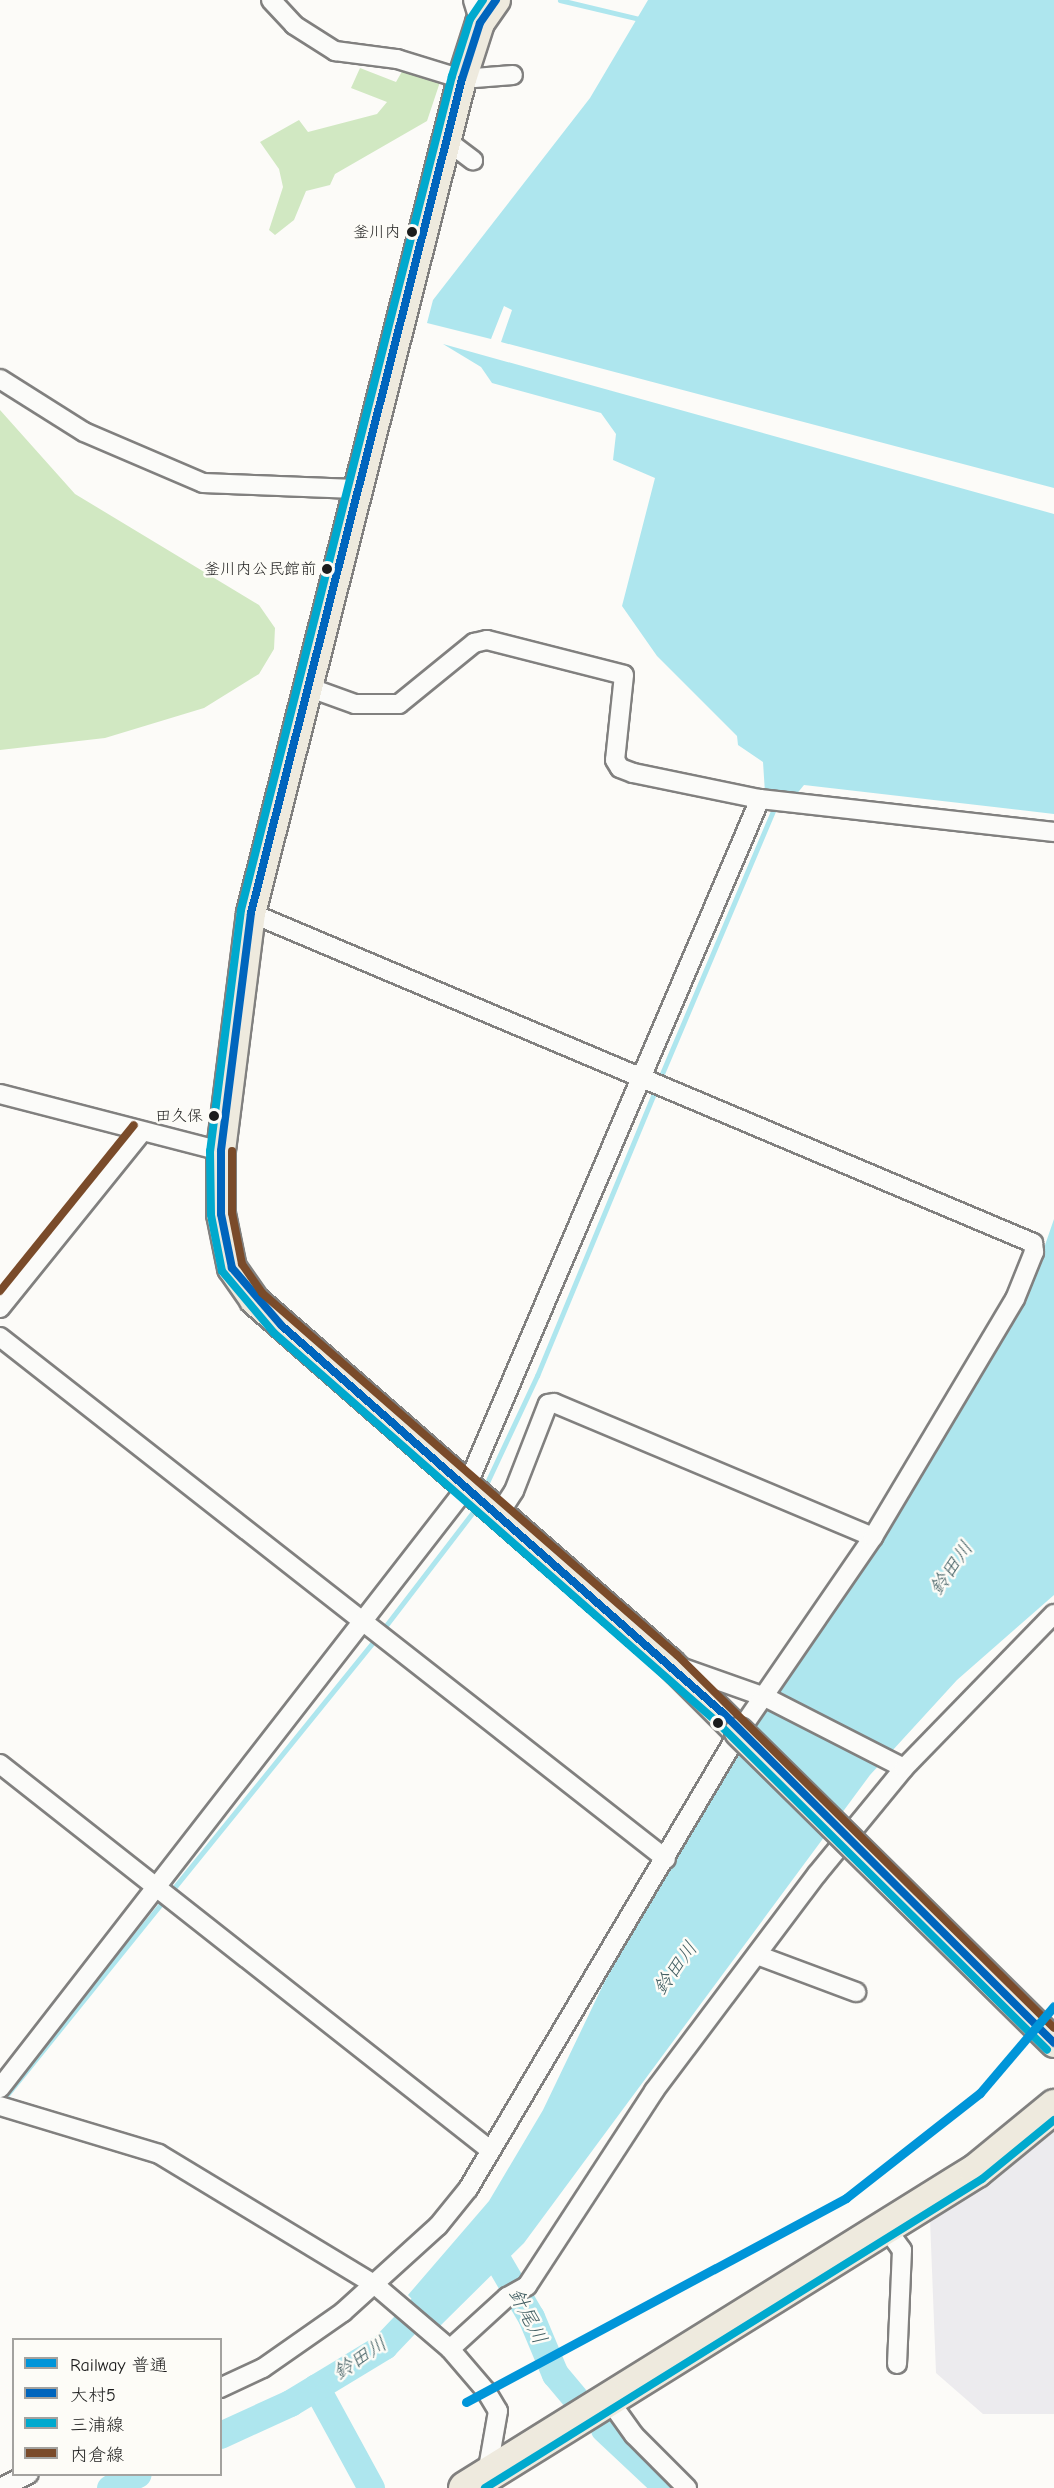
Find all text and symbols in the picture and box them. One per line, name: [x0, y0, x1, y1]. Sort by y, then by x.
place label: 釜川内: [353, 222, 401, 242]
marker: 釜川内: [406, 226, 418, 238]
place label: 釜川内公民館前: [204, 559, 316, 579]
marker: 釜川内公民館前: [321, 563, 333, 575]
place label: 田久保: [155, 1106, 203, 1126]
marker: 田久保: [208, 1110, 220, 1122]
water label: 鈴田川: [924, 1537, 978, 1599]
unlabelled marker: [712, 1717, 724, 1729]
water label: 鈴田川: [648, 1937, 702, 1999]
water label: 針尾川: [504, 2284, 552, 2348]
water label: 鈴田川: [328, 2331, 392, 2385]
legend: [12, 2338, 222, 2476]
text: Railway 普通: [70, 2355, 168, 2376]
text: 大村5: [70, 2385, 116, 2406]
text: 三浦線: [70, 2415, 124, 2436]
text: 内倉線: [70, 2445, 124, 2466]

